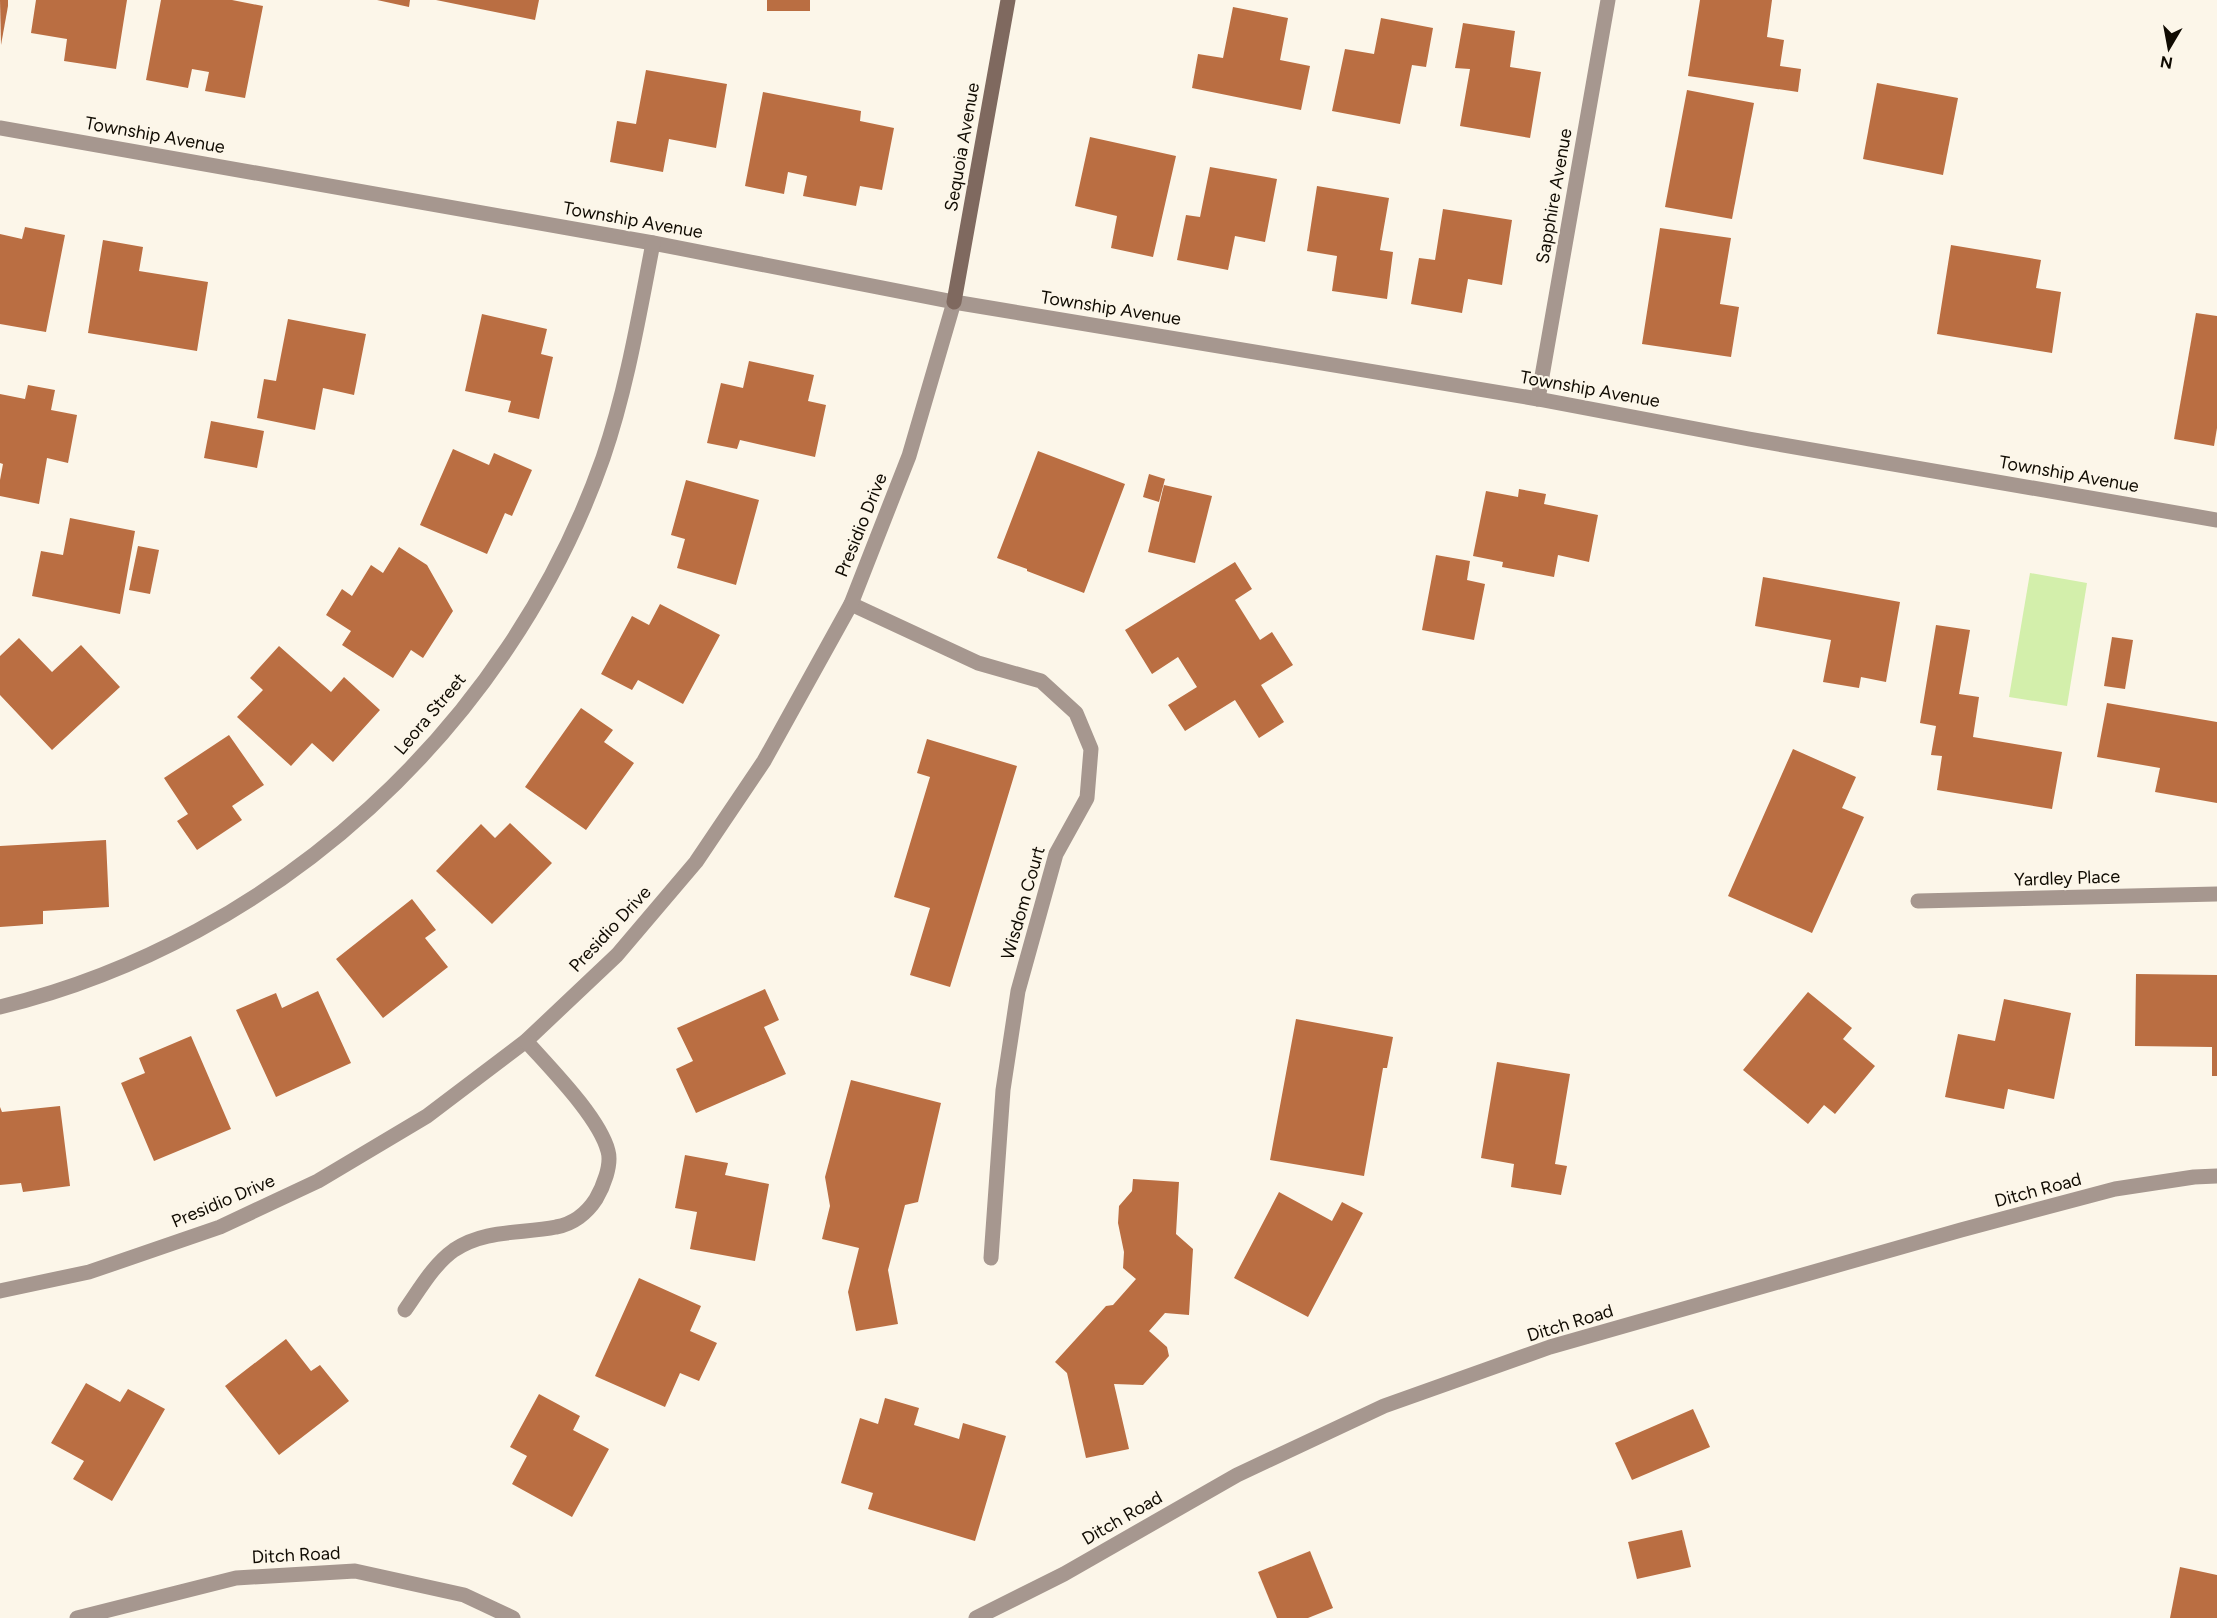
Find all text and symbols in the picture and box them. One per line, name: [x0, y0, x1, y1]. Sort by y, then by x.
north arrow: [2139, 18, 2199, 78]
text: N: [2159, 52, 2174, 73]
street label: Sequoia Avenue: [940, 81, 984, 213]
street label: Township Avenue: [83, 112, 227, 158]
street label: Sapphire Avenue: [1531, 126, 1577, 265]
street label: Township Avenue: [561, 197, 705, 243]
street label: Township Avenue: [1039, 286, 1183, 330]
street label: Township Avenue: [1518, 366, 1662, 412]
street label: Township Avenue: [1997, 451, 2141, 497]
street label: Presidio Drive: [830, 470, 892, 580]
street label: Leora Street: [390, 669, 471, 759]
street label: Wisdom Court: [996, 844, 1050, 962]
street label: Yardley Place: [2014, 865, 2121, 891]
street label: Presidio Drive: [564, 881, 656, 977]
street label: Ditch Road: [1992, 1168, 2084, 1212]
street label: Presidio Drive: [168, 1169, 278, 1233]
street label: Ditch Road: [1524, 1299, 1616, 1347]
street label: Ditch Road: [1078, 1486, 1166, 1550]
street label: Ditch Road: [251, 1542, 341, 1568]

